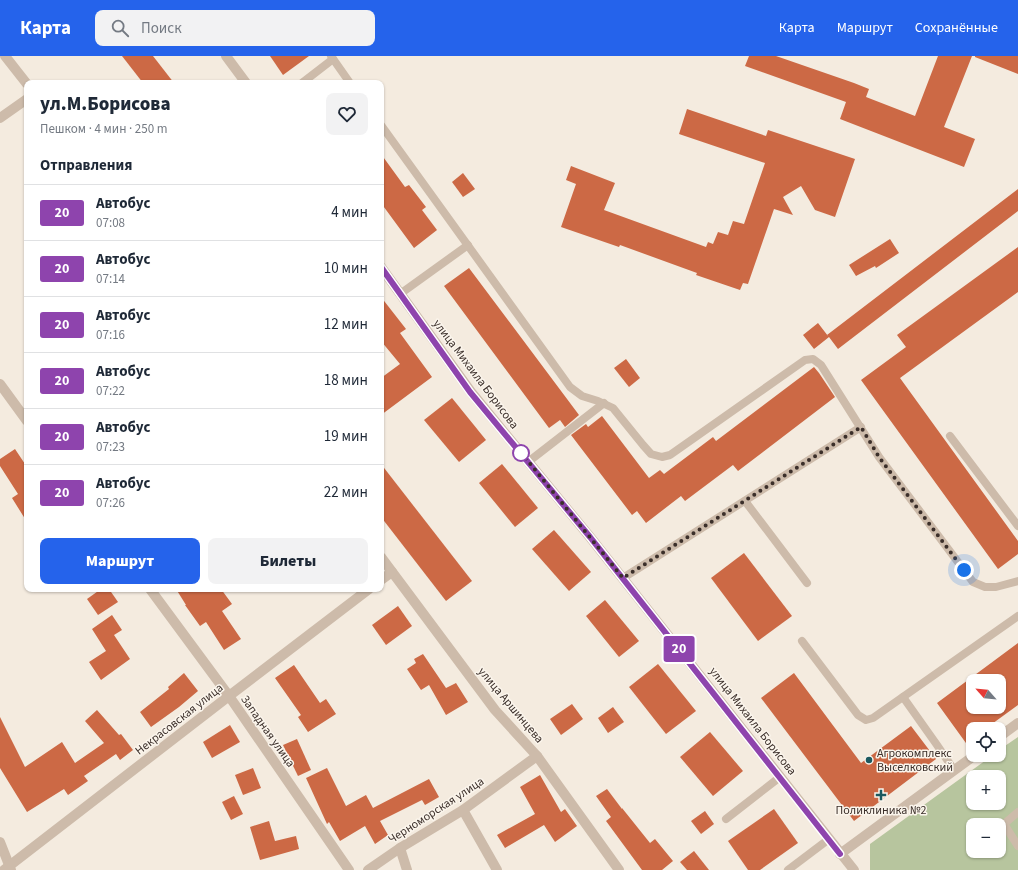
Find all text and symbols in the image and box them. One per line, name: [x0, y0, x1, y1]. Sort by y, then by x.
search box: [95, 10, 375, 46]
text: Карта: [20, 15, 71, 42]
icon: search: [109, 17, 131, 39]
text: Поиск: [141, 18, 182, 39]
text: Карта: [779, 18, 815, 38]
text: Маршрут: [837, 18, 893, 38]
text: Сохранённые: [915, 18, 998, 38]
text: ул.М.Борисова: [40, 91, 171, 118]
button: heart: [326, 93, 368, 135]
text: Пешком · 4 мин · 250 m: [40, 120, 168, 138]
text: Отправления: [40, 155, 133, 176]
text: Автобус: [96, 193, 150, 214]
text: 4 мин: [331, 202, 368, 223]
text: 20: [55, 203, 69, 223]
text: 07:08: [96, 214, 125, 232]
text: Автобус: [96, 249, 150, 270]
text: 10 мин: [324, 258, 368, 279]
text: 20: [55, 259, 69, 279]
text: 07:14: [96, 270, 125, 288]
text: Автобус: [96, 305, 150, 326]
text: 12 мин: [324, 314, 368, 335]
text: 20: [55, 315, 69, 335]
street label: улица Михаила Борисова: [429, 316, 522, 433]
text: 07:16: [96, 326, 125, 344]
text: Автобус: [96, 361, 150, 382]
text: 18 мин: [324, 370, 368, 391]
text: 20: [55, 371, 69, 391]
text: 07:22: [96, 382, 125, 400]
text: Автобус: [96, 417, 150, 438]
text: 19 мин: [324, 426, 368, 447]
text: 20: [55, 427, 69, 447]
text: 07:23: [96, 438, 125, 456]
unlabelled marker: [512, 444, 530, 462]
text: Автобус: [96, 473, 150, 494]
text: 22 мин: [324, 482, 368, 503]
text: 20: [55, 483, 69, 503]
text: 07:26: [96, 494, 125, 512]
button: Маршрут: [40, 538, 200, 584]
button: Билеты: [208, 538, 368, 584]
your location: [954, 560, 974, 580]
line badge: 20: [661, 636, 697, 662]
text: 20: [672, 639, 686, 659]
street label: улица Аршинцева: [474, 664, 547, 747]
street label: улица Михаила Борисова: [705, 664, 800, 779]
north arrow: [966, 674, 1006, 714]
map controls: [966, 674, 1006, 858]
street label: Некрасовская улица: [132, 680, 227, 759]
street label: Западная улица: [236, 692, 299, 771]
button: locate: [966, 722, 1006, 762]
place label: Агрокомплекс Выселковский: [877, 745, 953, 776]
marker: Агрокомплекс Выселковский: [864, 755, 874, 765]
button: +: [966, 770, 1006, 810]
street label: Черноморская улица: [385, 773, 488, 848]
marker: Поликлиника №2: [875, 789, 887, 801]
place label: Поликлиника №2: [836, 802, 927, 819]
button: −: [966, 818, 1006, 858]

